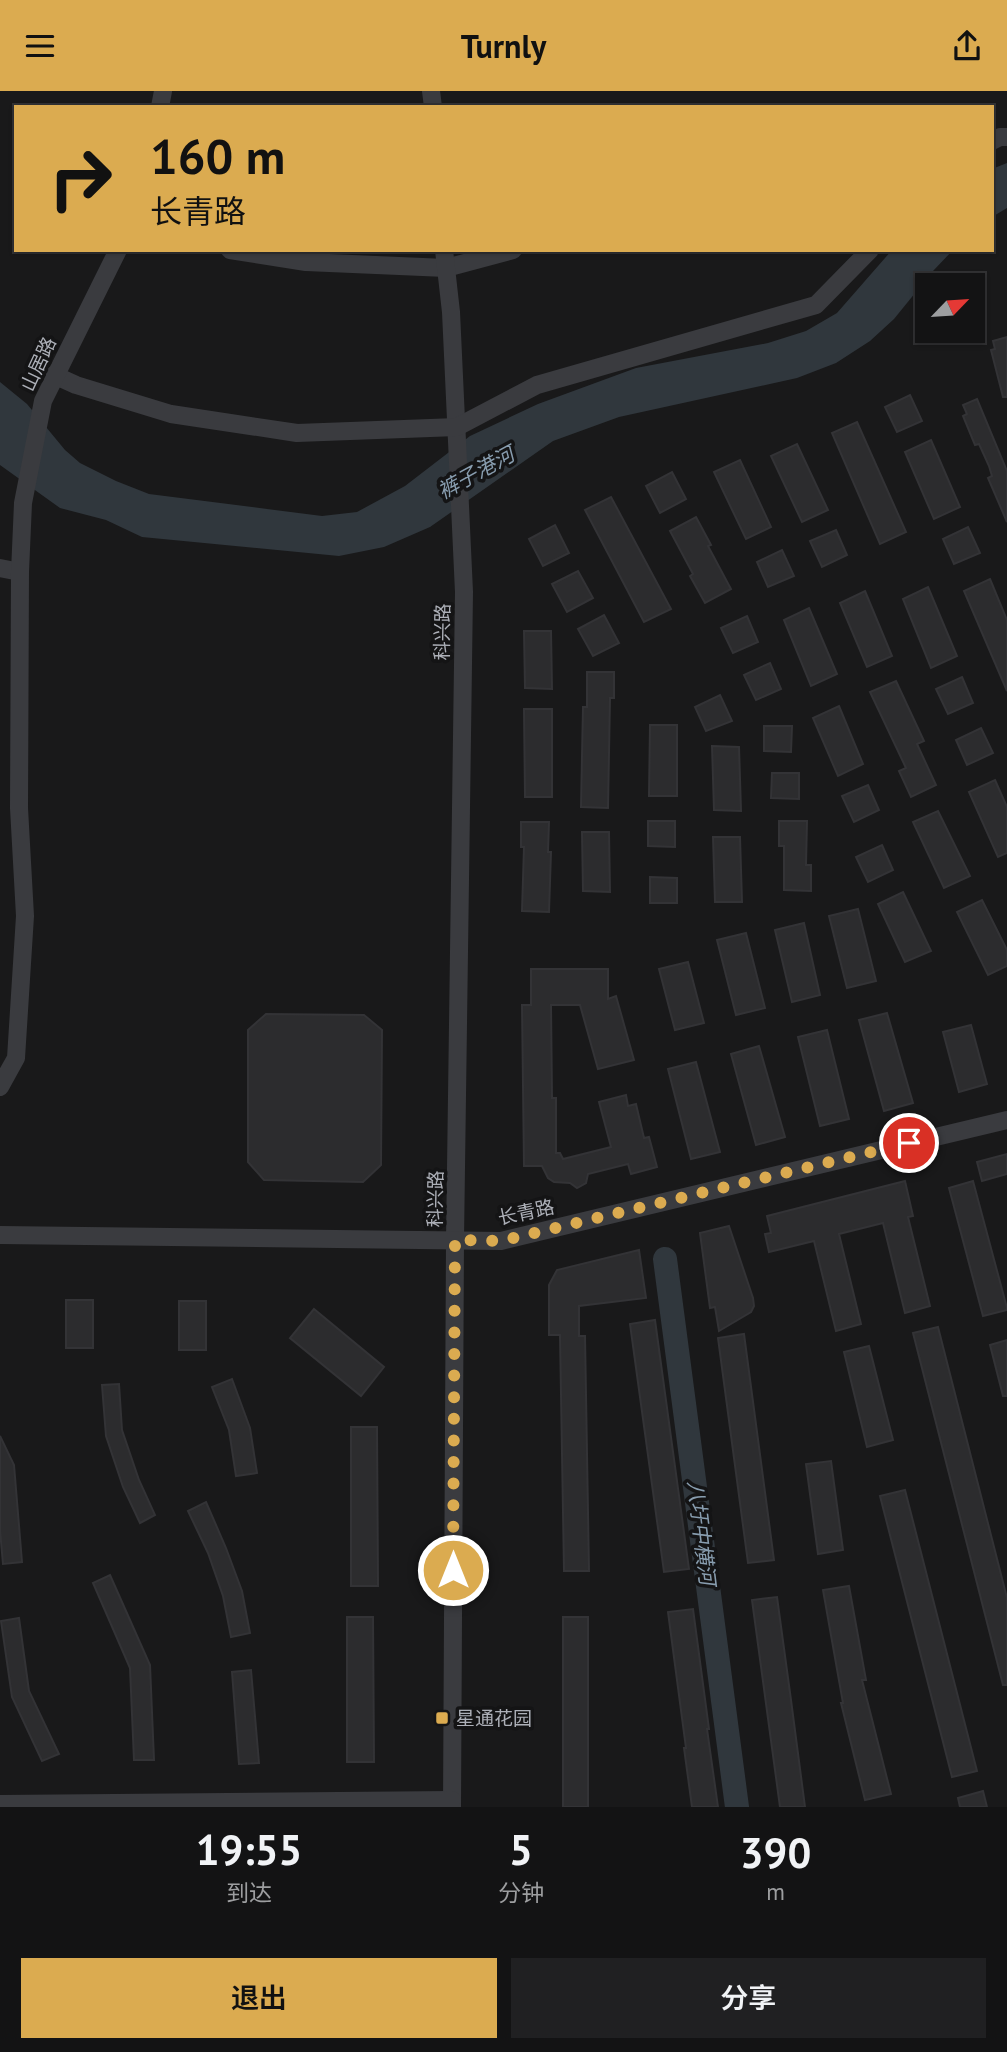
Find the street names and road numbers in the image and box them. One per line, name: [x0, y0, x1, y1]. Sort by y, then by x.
street label: 山居路: [15, 333, 61, 395]
street label: 科兴路: [430, 603, 454, 661]
street label: 科兴路: [423, 1170, 447, 1228]
street label: 长青路: [496, 1194, 556, 1230]

